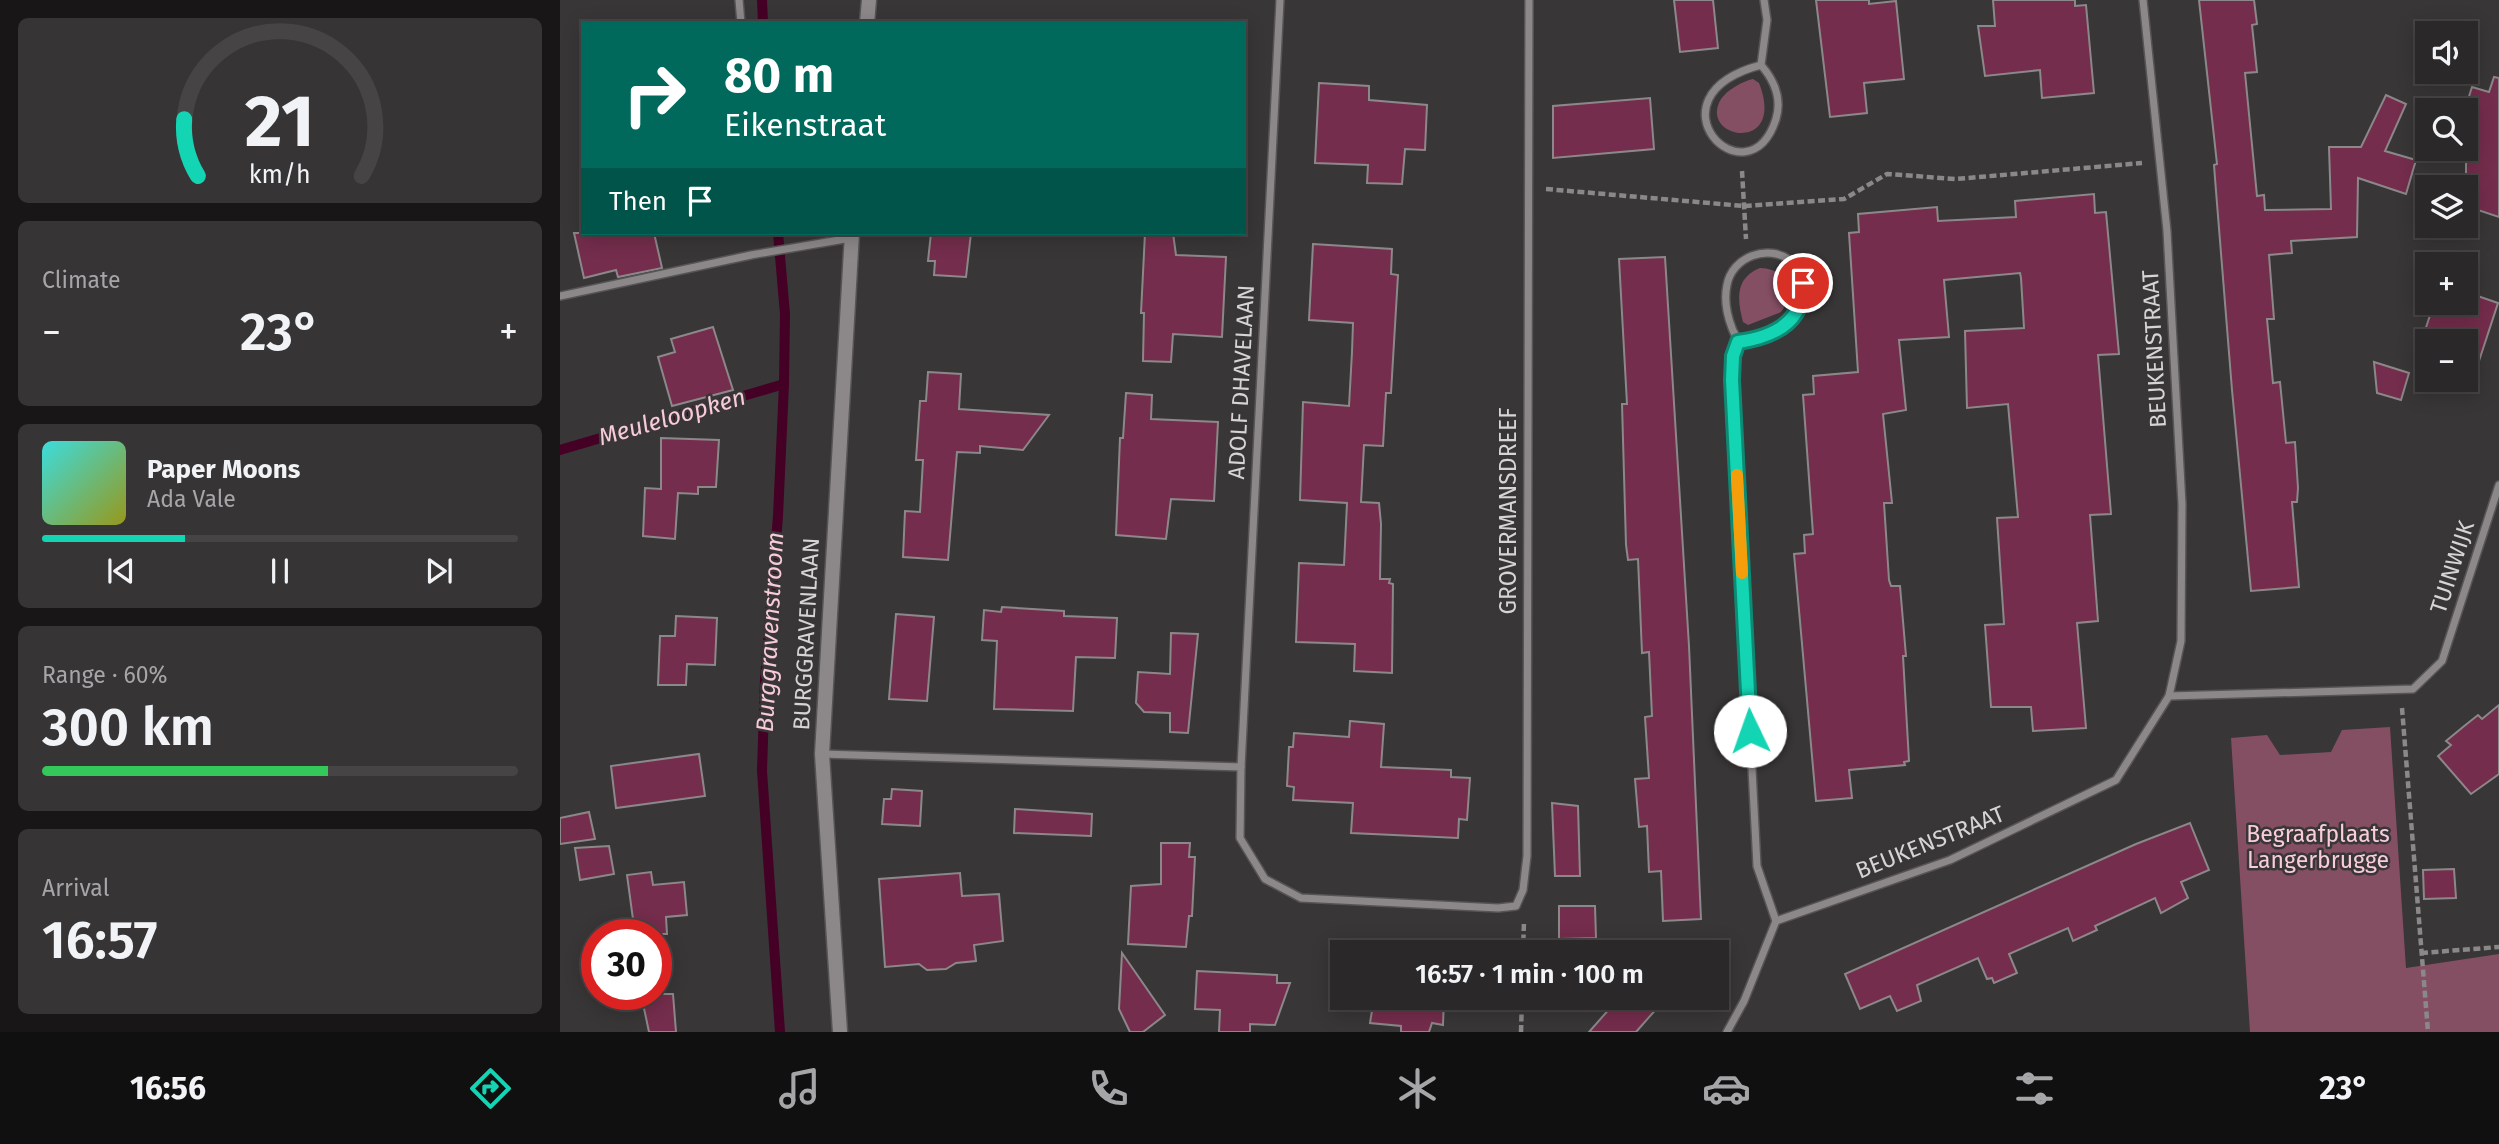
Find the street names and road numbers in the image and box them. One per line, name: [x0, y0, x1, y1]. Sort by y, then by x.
street label: BEUKENSTRAAT: [2136, 269, 2172, 429]
street label: ADOLF DHAVELAAN: [1222, 284, 1260, 480]
street label: GROVERMANSDREEF: [1494, 408, 1522, 614]
street label: TUINWIJK: [2424, 517, 2480, 617]
street label: BURGGRAVENLAAN: [787, 537, 825, 731]
street label: BEUKENSTRAAT: [1852, 799, 2009, 885]

